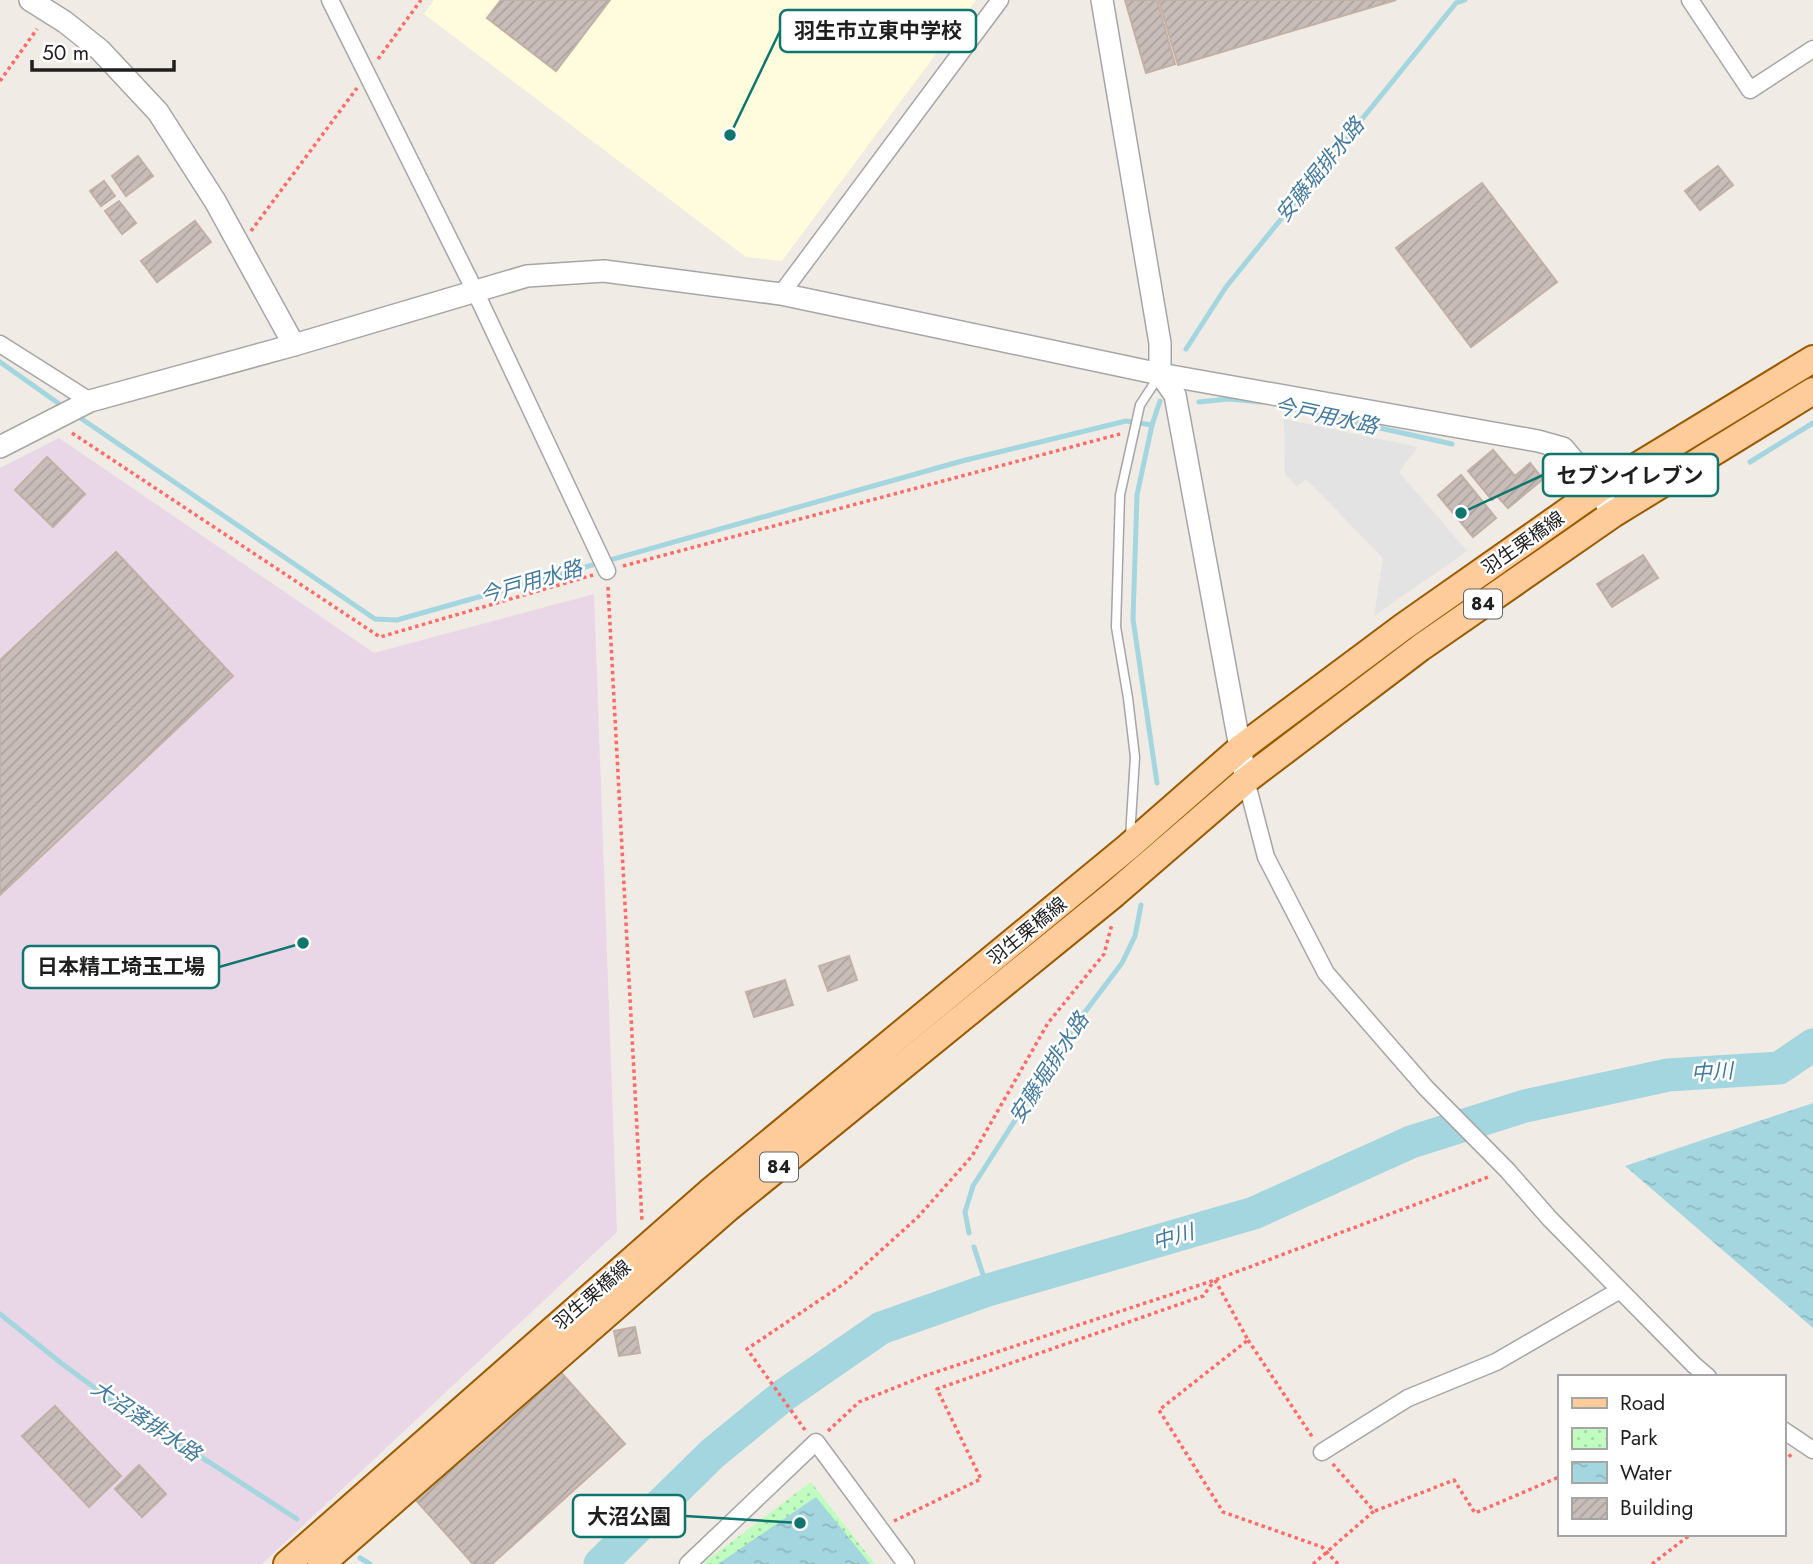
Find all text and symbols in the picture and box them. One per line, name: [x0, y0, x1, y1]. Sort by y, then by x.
callout: 羽生市立東中学校: [780, 10, 976, 52]
text: 羽生市立東中学校: [794, 16, 962, 46]
scale bar: [32, 28, 173, 72]
text: 50 m: [42, 38, 89, 68]
water label: 安藤堀排水路: [1269, 110, 1373, 228]
water label: 今戸用水路: [1272, 390, 1382, 442]
callout: セブンイレブン: [1543, 454, 1718, 496]
text: セブンイレブン: [1557, 461, 1704, 491]
street label: 羽生栗橋線: [1476, 505, 1570, 581]
water label: 今戸用水路: [476, 553, 588, 611]
road number: 84: [1464, 590, 1502, 618]
street label: 羽生栗橋線: [982, 891, 1072, 971]
callout: 日本精工埼玉工場: [23, 946, 219, 988]
text: 日本精工埼玉工場: [37, 952, 205, 982]
water label: 安藤堀排水路: [1002, 1005, 1097, 1129]
water label: 中川: [1690, 1055, 1736, 1088]
road number: 84: [760, 1152, 798, 1182]
water label: 中川: [1149, 1216, 1199, 1257]
street label: 羽生栗橋線: [547, 1254, 637, 1336]
water label: 大沼落排水路: [85, 1373, 208, 1470]
legend: [1558, 1375, 1785, 1536]
text: Road: [1620, 1388, 1665, 1418]
text: Park: [1620, 1423, 1658, 1453]
text: Water: [1620, 1458, 1673, 1488]
text: Building: [1620, 1493, 1693, 1523]
callout: 大沼公園: [573, 1495, 685, 1537]
text: 大沼公園: [587, 1502, 671, 1532]

